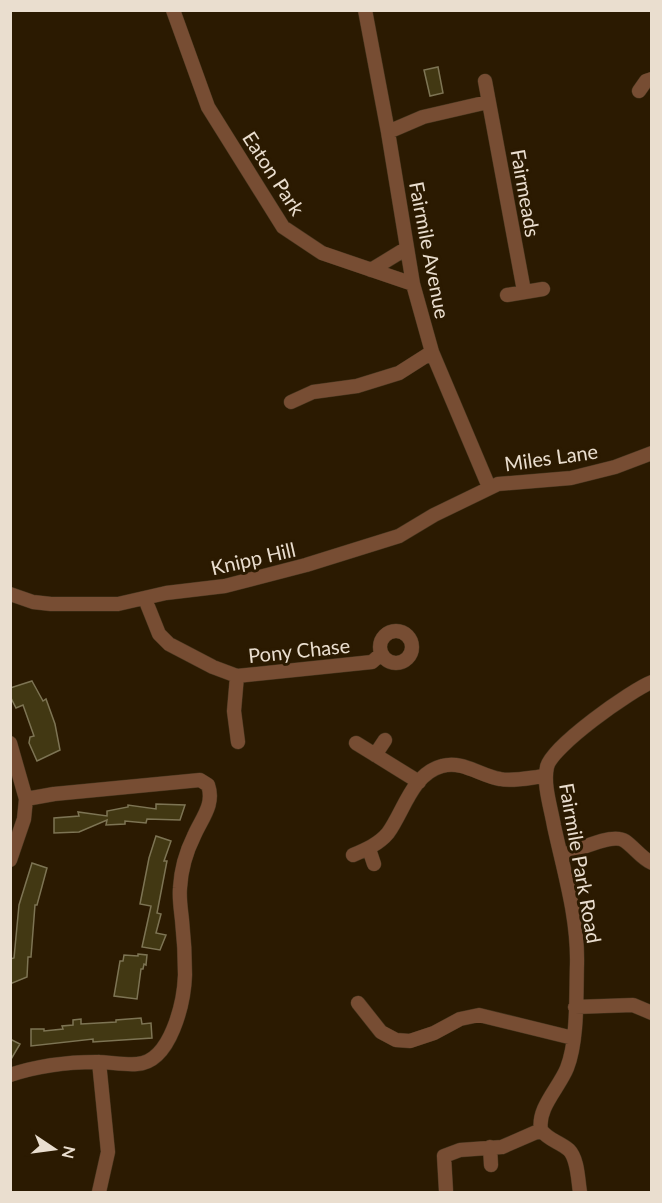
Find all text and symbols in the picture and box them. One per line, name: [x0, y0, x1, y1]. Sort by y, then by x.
street label: Eaton Park: [238, 127, 310, 220]
street label: Fairmeads: [506, 147, 546, 239]
street label: Fairmile Avenue: [405, 179, 455, 321]
street label: Miles Lane: [503, 439, 599, 475]
street label: Knipp Hill: [208, 537, 298, 579]
street label: Pony Chase: [247, 633, 351, 667]
street label: Fairmile Park Road: [555, 781, 607, 945]
north arrow: [24, 1119, 84, 1179]
text: N: [58, 1144, 80, 1161]

